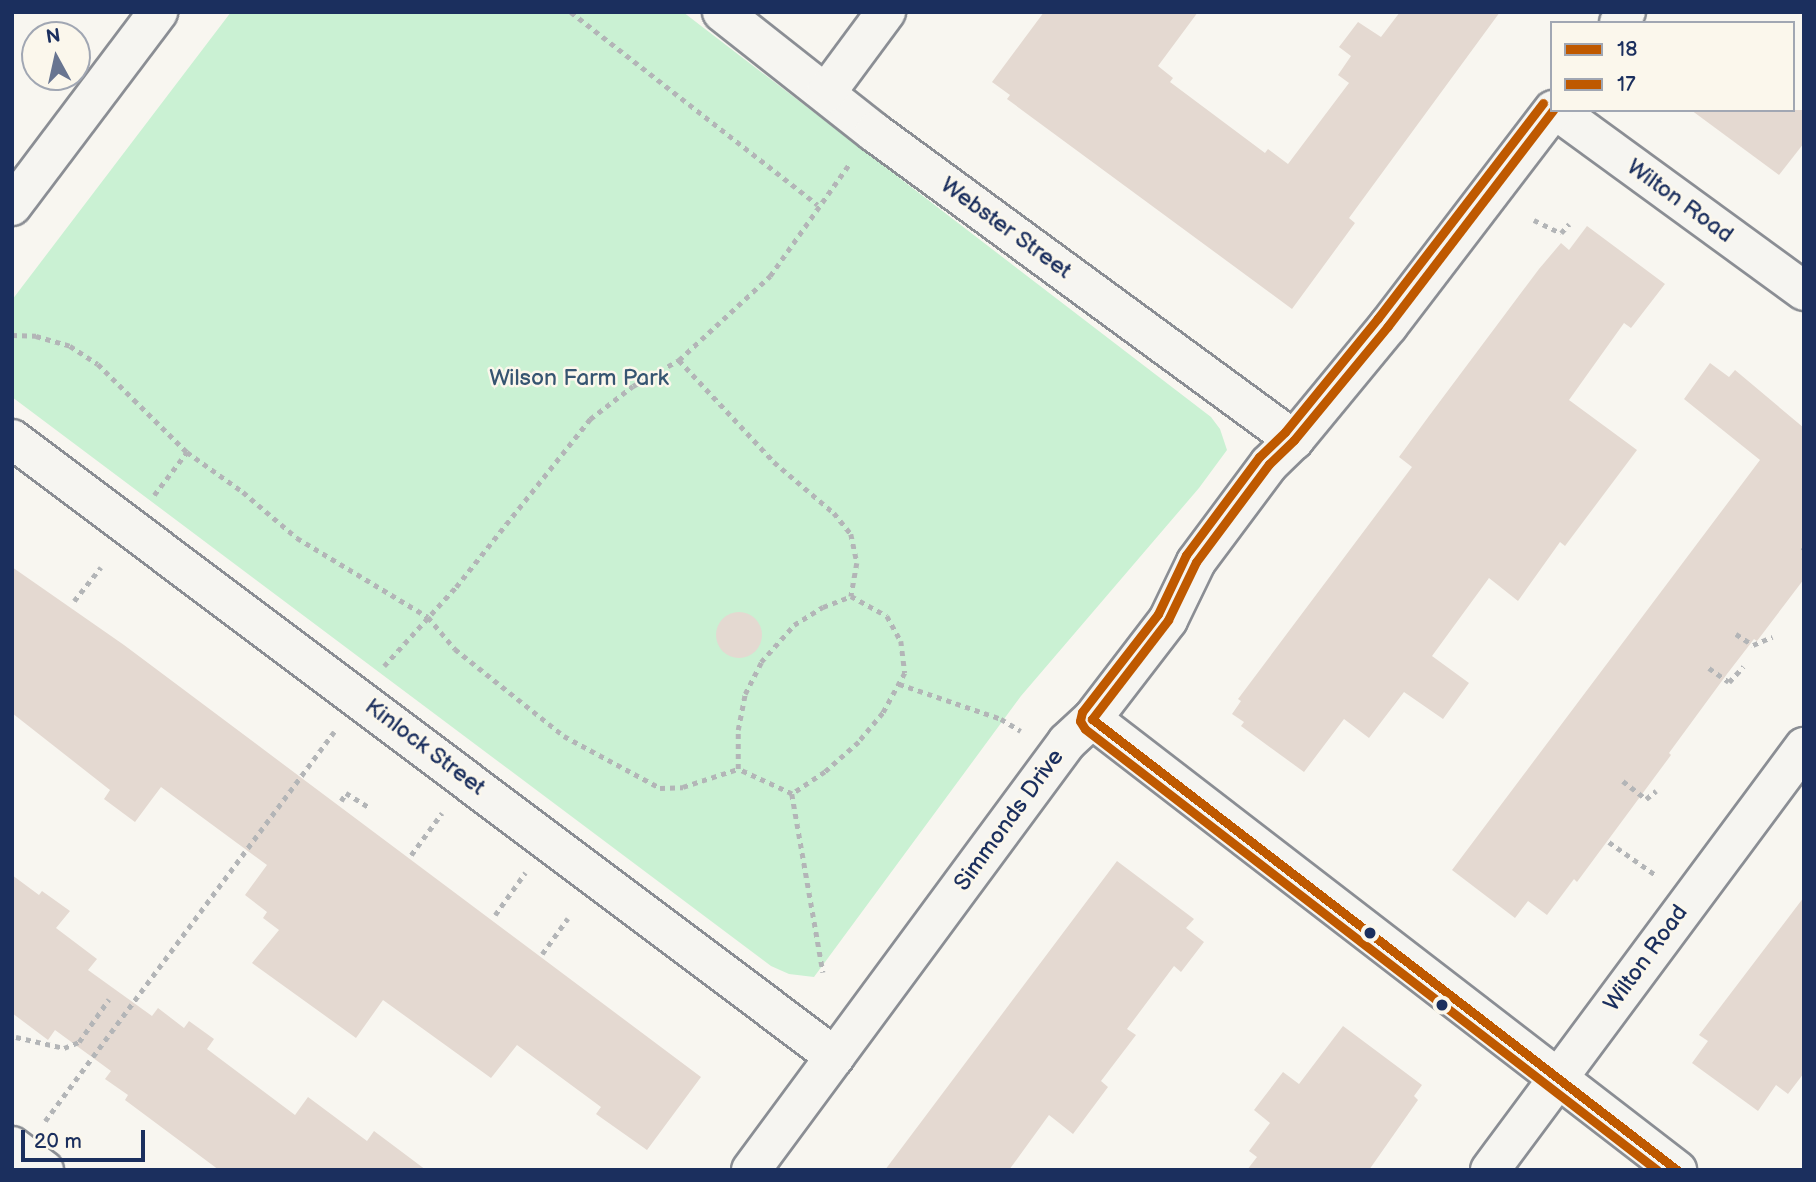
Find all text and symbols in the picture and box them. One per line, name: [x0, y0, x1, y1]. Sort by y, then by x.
north arrow: [21, 21, 91, 91]
legend: [1550, 21, 1795, 112]
text: N: [45, 24, 62, 49]
text: 18: [1617, 37, 1637, 62]
text: 17: [1617, 72, 1635, 97]
street label: Wilton Road: [1621, 153, 1739, 249]
street label: Webster Street: [935, 171, 1077, 285]
park label: Wilson Farm Park: [489, 364, 669, 392]
street label: Kinlock Street: [359, 693, 491, 801]
street label: Simmonds Drive: [948, 744, 1070, 896]
street label: Wilton Road: [1598, 899, 1694, 1017]
unlabelled marker: [1363, 926, 1377, 940]
unlabelled marker: [1435, 998, 1449, 1012]
scale bar: [24, 1116, 149, 1160]
text: 20 m: [34, 1129, 82, 1154]

